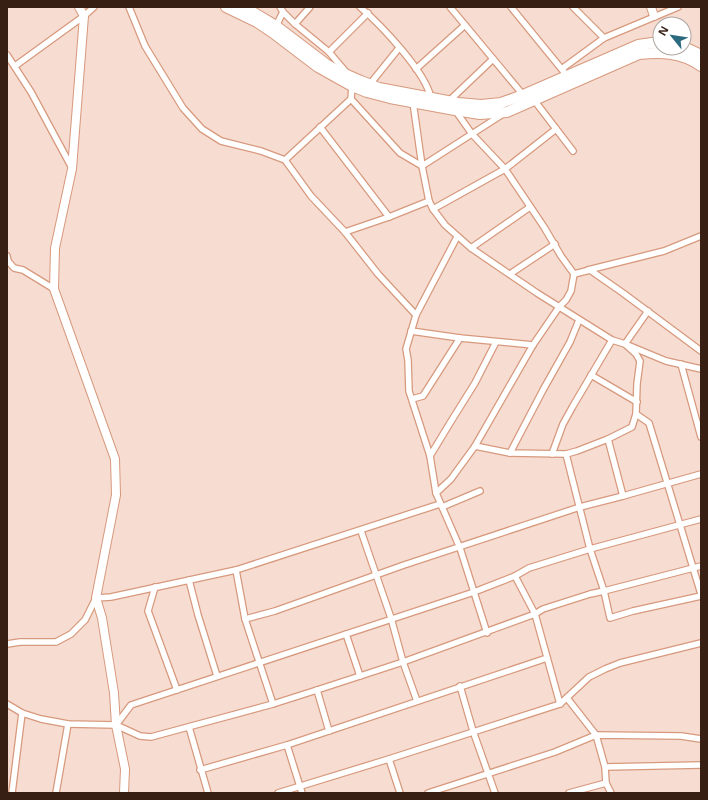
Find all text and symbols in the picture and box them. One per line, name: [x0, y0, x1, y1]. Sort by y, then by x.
north arrow: [652, 16, 692, 56]
text: N: [654, 23, 672, 38]

